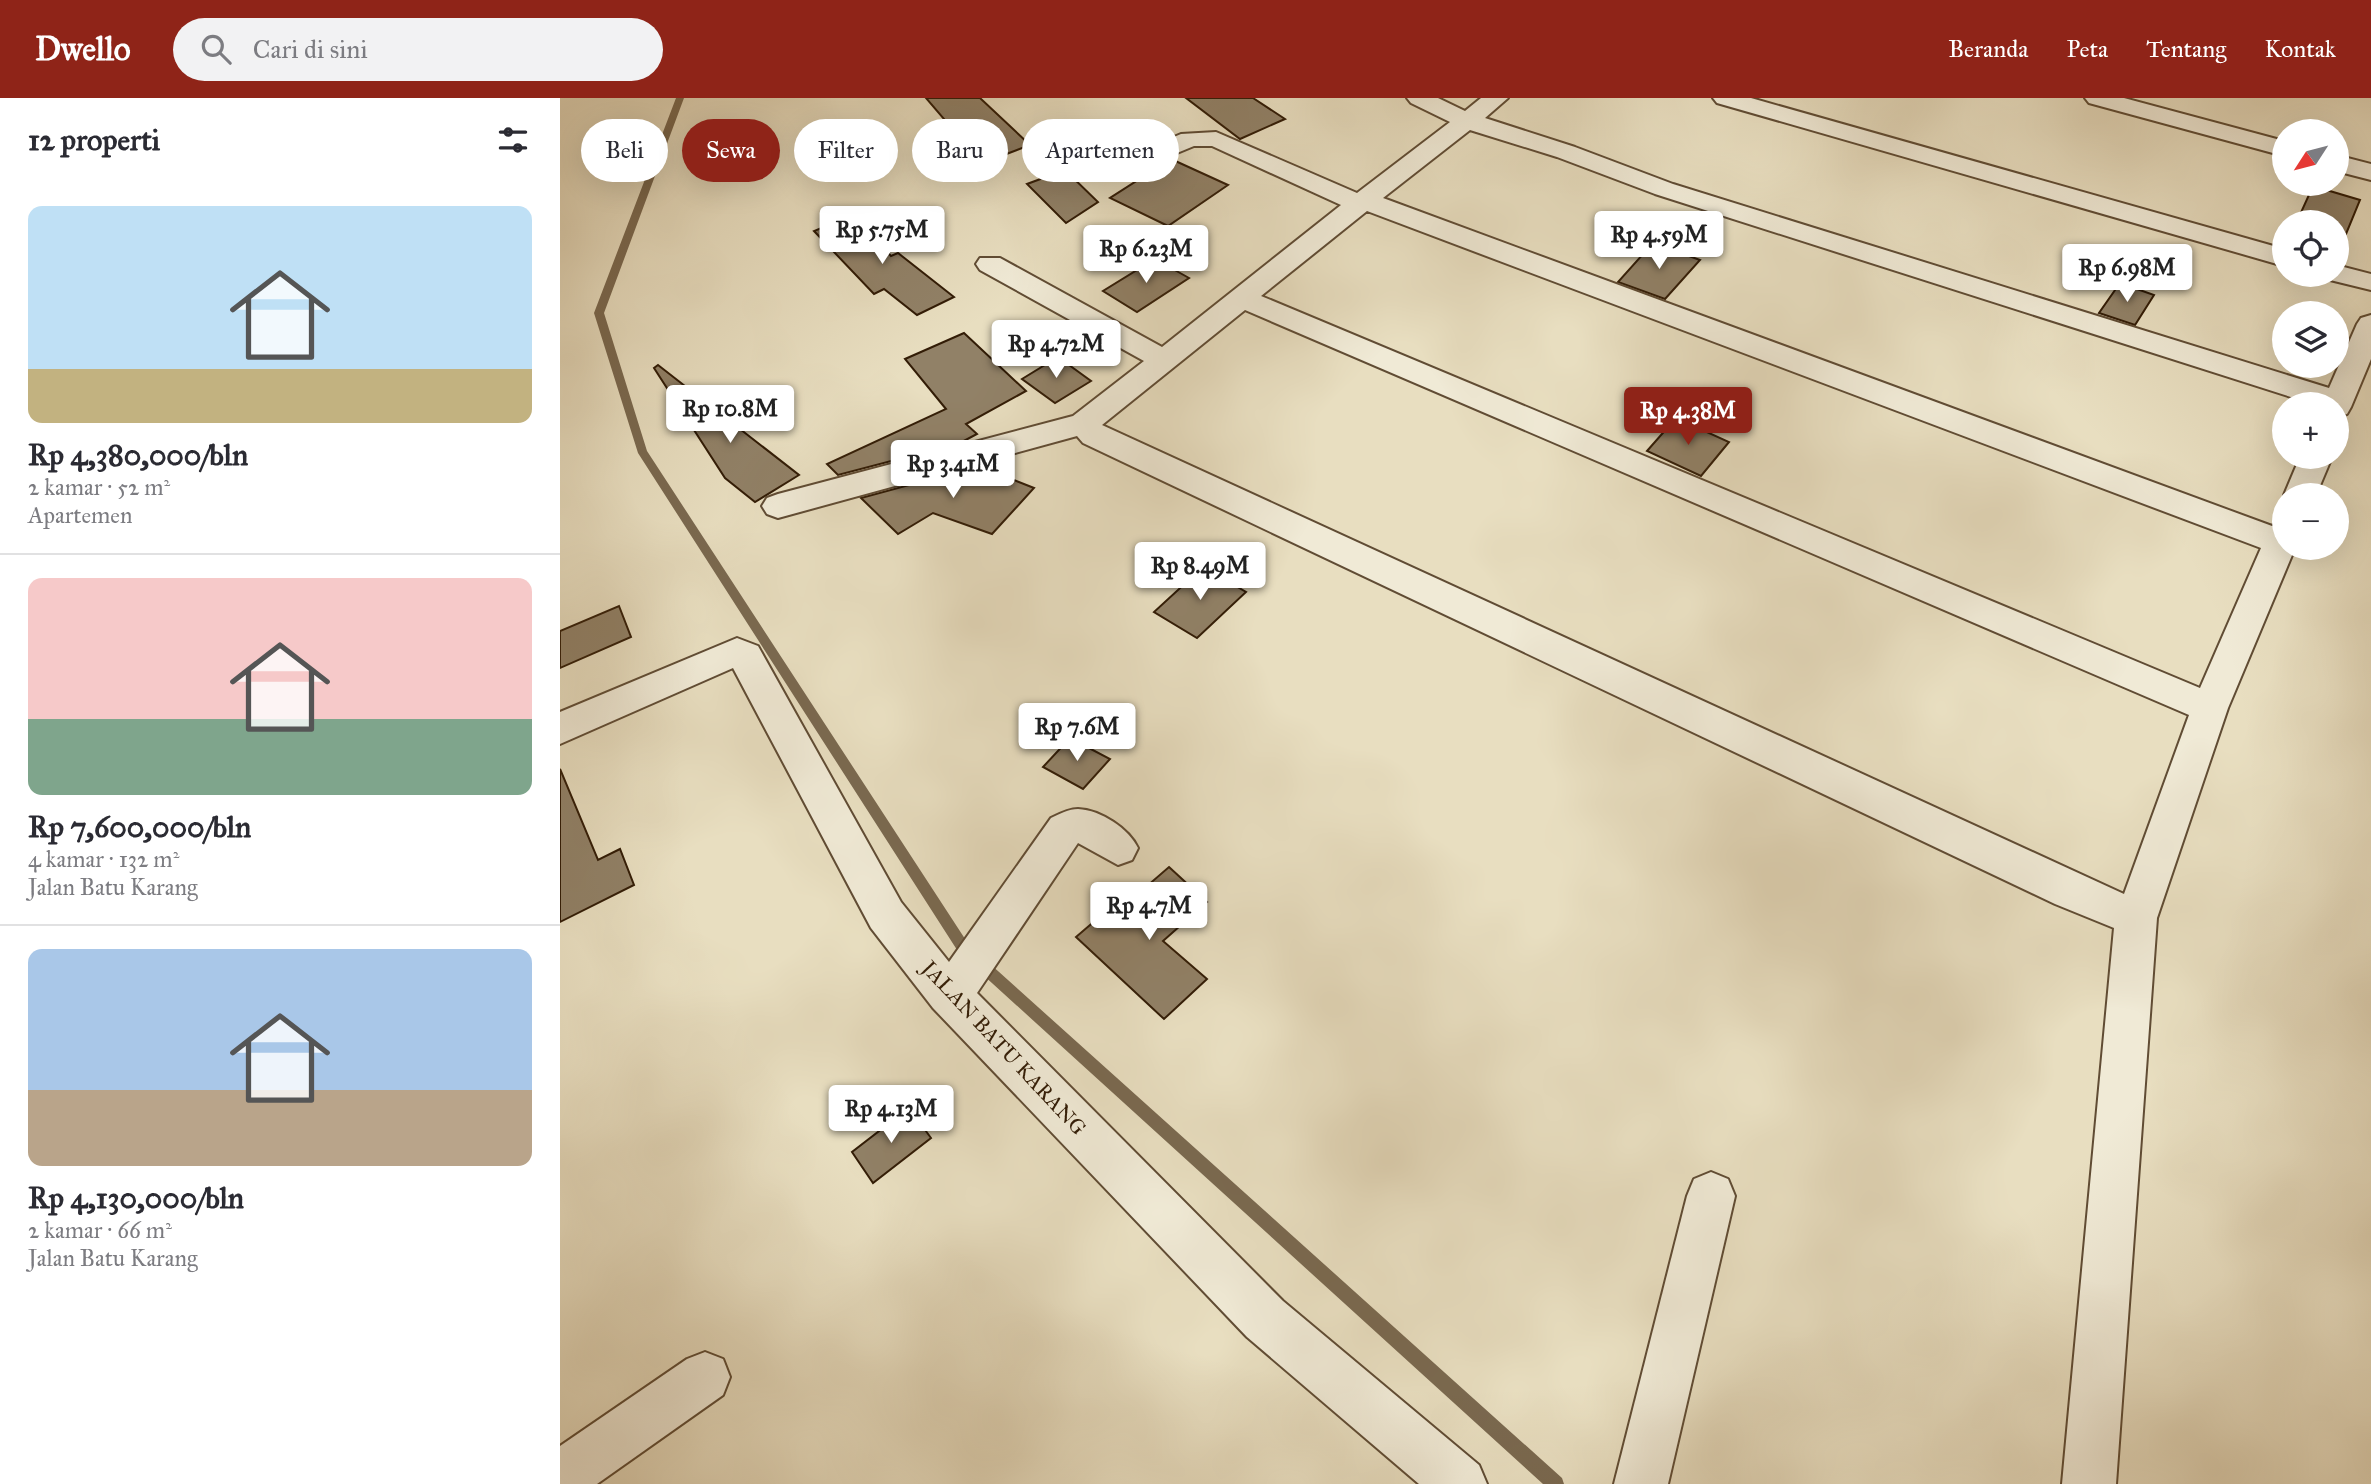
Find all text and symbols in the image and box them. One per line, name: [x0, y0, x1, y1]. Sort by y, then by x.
search box: [173, 18, 663, 81]
text: Dwello: [35, 29, 131, 69]
icon: search: [197, 30, 235, 68]
text: Cari di sini: [253, 33, 368, 65]
text: Beranda: [1948, 34, 2028, 64]
text: Peta: [2066, 34, 2108, 64]
text: Tentang: [2146, 34, 2226, 64]
text: Kontak: [2264, 34, 2336, 64]
chip: Beli: [581, 119, 668, 182]
chip: Sewa: [682, 119, 780, 182]
chip: Filter: [794, 119, 898, 182]
chip: Baru: [912, 119, 1008, 182]
chip: Apartemen: [1022, 119, 1179, 182]
north arrow: [2272, 119, 2348, 196]
map controls: [2272, 119, 2349, 560]
icon: filters: [494, 121, 532, 159]
text: 12 properti: [28, 122, 160, 158]
pin: Rp 5.75M: [810, 206, 954, 266]
button: locate: [2272, 210, 2349, 287]
pin: Rp 4.59M: [1587, 212, 1731, 271]
text: Rp 5.75M: [836, 215, 928, 243]
text: Rp 4.59M: [1610, 220, 1708, 248]
pin: Rp 6.23M: [1074, 226, 1218, 285]
text: Rp 6.23M: [1099, 234, 1193, 262]
pin: Rp 6.98M: [2055, 244, 2199, 304]
icon: home: [217, 252, 343, 378]
text: Rp 6.98M: [2078, 253, 2176, 281]
button: layers: [2272, 301, 2349, 378]
pin: Rp 4.72M: [984, 320, 1128, 380]
text: Rp 4.72M: [1008, 329, 1104, 357]
pin: Rp 10.8M: [658, 386, 802, 445]
pin: Rp 4.38M: [1616, 388, 1760, 447]
button: +: [2272, 392, 2349, 469]
text: Rp 10.8M: [682, 394, 778, 422]
text: Rp 4.38M: [1640, 396, 1736, 424]
text: Rp 4,380,000/bln: [28, 437, 248, 473]
pin: Rp 3.41M: [881, 440, 1025, 500]
text: Rp 3.41M: [907, 449, 999, 477]
text: 2 kamar · 52 m²: [28, 473, 170, 501]
button: −: [2272, 483, 2349, 560]
text: Apartemen: [28, 501, 132, 529]
pin: Rp 8.49M: [1128, 542, 1272, 602]
text: Rp 8.49M: [1151, 551, 1249, 579]
icon: home: [217, 624, 343, 750]
pin: Rp 7.6M: [1012, 704, 1142, 763]
text: Rp 7.6M: [1035, 712, 1119, 740]
text: Rp 7,600,000/bln: [28, 809, 251, 845]
text: 4 kamar · 132 m²: [28, 845, 179, 873]
text: Jalan Batu Karang: [28, 873, 198, 901]
pin: Rp 4.7M: [1084, 882, 1214, 942]
text: Rp 4.7M: [1106, 891, 1192, 919]
street label: JALAN BATU KARANG: [915, 954, 1092, 1141]
icon: home: [217, 995, 343, 1121]
pin: Rp 4.13M: [819, 1086, 963, 1145]
text: Rp 4.13M: [845, 1094, 937, 1122]
text: Rp 4,130,000/bln: [28, 1180, 244, 1216]
text: 2 kamar · 66 m²: [28, 1216, 172, 1244]
text: Jalan Batu Karang: [28, 1244, 198, 1272]

